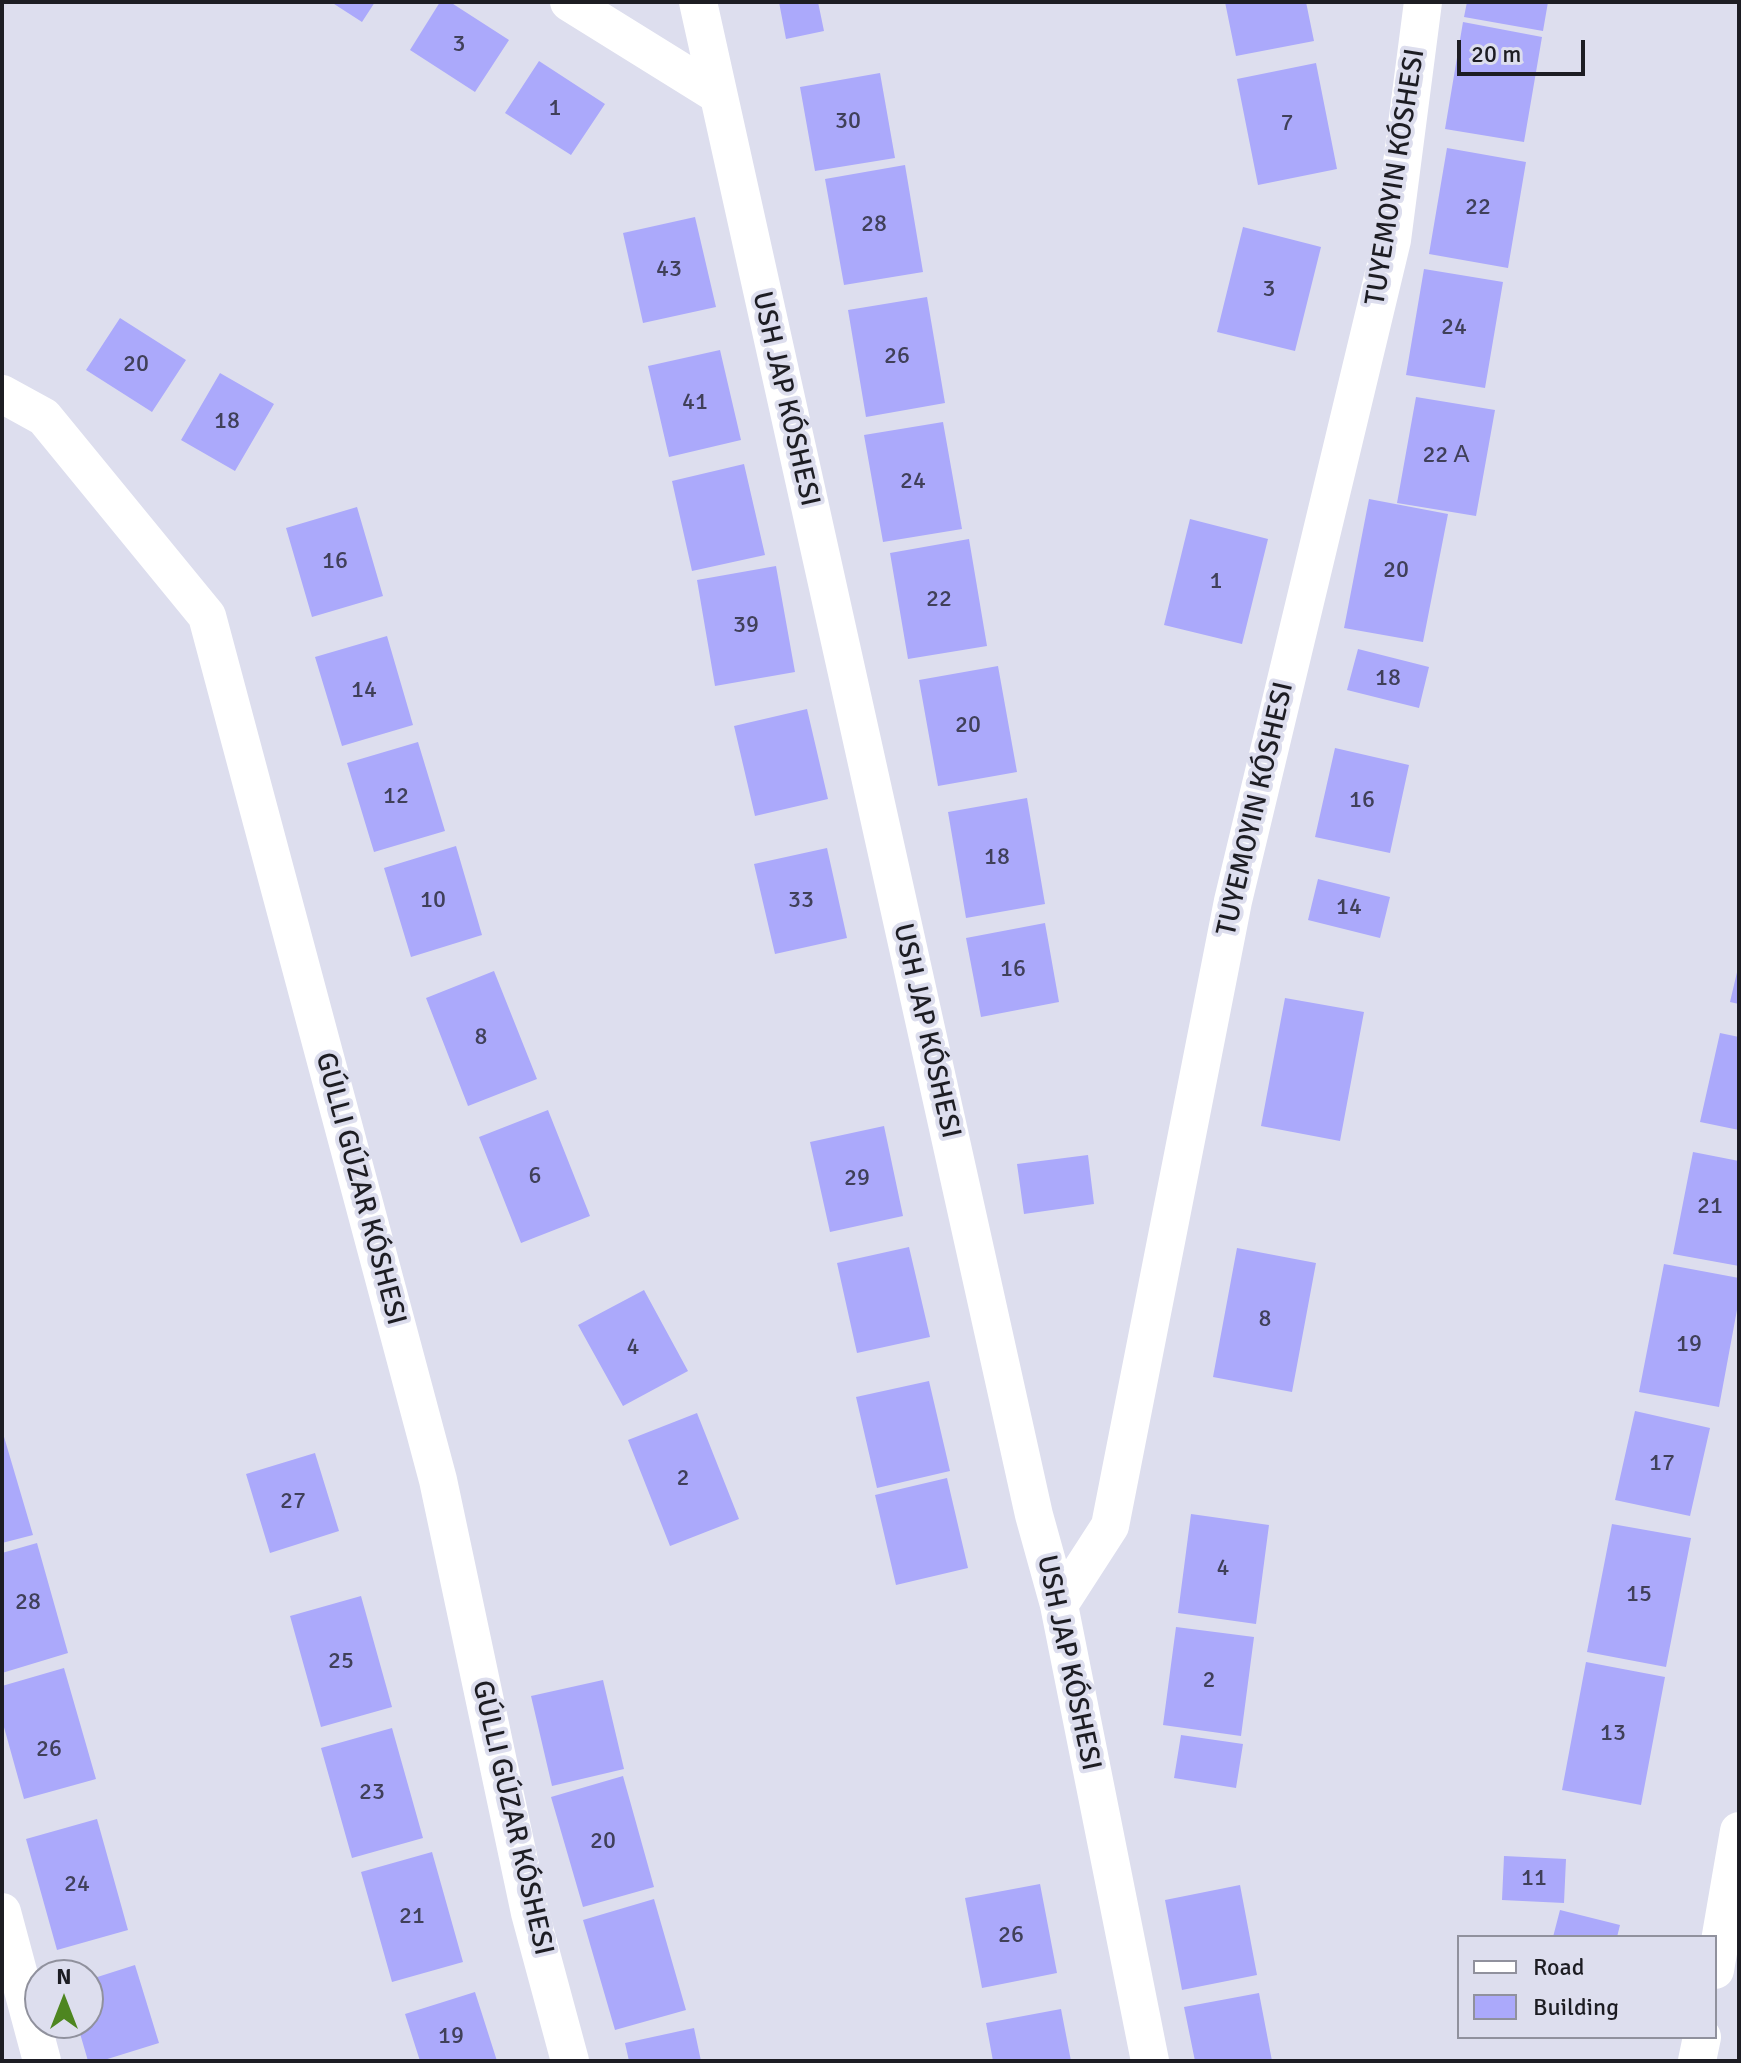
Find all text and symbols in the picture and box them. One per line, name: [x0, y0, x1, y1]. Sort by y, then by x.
scale bar: [1461, 24, 1589, 74]
house number: 3: [453, 31, 465, 59]
text: 20 m: [1471, 39, 1521, 69]
street label: TUYEMOYIN KÓSHESI: [1359, 46, 1433, 308]
house number: 1: [549, 95, 561, 123]
house number: 30: [835, 108, 861, 136]
house number: 7: [1281, 110, 1293, 138]
house number: 22: [1465, 194, 1491, 222]
house number: 28: [861, 211, 887, 239]
house number: 43: [656, 256, 682, 284]
house number: 3: [1263, 276, 1275, 304]
street label: USH JAP KÓSHESI: [744, 288, 826, 510]
house number: 24: [1441, 314, 1467, 342]
house number: 26: [884, 343, 910, 371]
house number: 20: [123, 351, 149, 379]
house number: 41: [682, 389, 708, 417]
house number: 18: [214, 408, 240, 436]
house number: 22 А: [1422, 442, 1470, 470]
house number: 24: [900, 468, 926, 496]
house number: 16: [322, 548, 348, 576]
house number: 20: [1383, 557, 1409, 585]
house number: 1: [1210, 568, 1222, 596]
house number: 22: [926, 586, 952, 614]
house number: 39: [733, 612, 759, 640]
house number: 18: [1375, 665, 1401, 693]
house number: 14: [351, 677, 377, 705]
street label: TUYEMOYIN KÓSHESI: [1210, 679, 1302, 939]
house number: 20: [955, 712, 981, 740]
house number: 12: [383, 783, 409, 811]
house number: 16: [1349, 787, 1375, 815]
house number: 18: [984, 844, 1010, 872]
house number: 10: [420, 887, 446, 915]
house number: 33: [788, 887, 814, 915]
house number: 14: [1336, 894, 1362, 922]
street label: USH JAP KÓSHESI: [885, 920, 967, 1142]
house number: 16: [1000, 956, 1026, 984]
house number: 8: [475, 1024, 487, 1052]
street label: GÚLLI GÚZAR KÓSHESI: [307, 1049, 413, 1329]
house number: 6: [529, 1163, 541, 1191]
house number: 29: [844, 1165, 870, 1193]
house number: 21: [1697, 1193, 1723, 1221]
house number: 8: [1259, 1306, 1271, 1334]
house number: 19: [1676, 1331, 1702, 1359]
house number: 4: [627, 1334, 639, 1362]
house number: 17: [1649, 1450, 1675, 1478]
house number: 2: [677, 1465, 689, 1493]
house number: 27: [280, 1488, 306, 1516]
street label: USH JAP KÓSHESI: [1029, 1552, 1107, 1774]
house number: 4: [1217, 1555, 1229, 1583]
house number: 15: [1626, 1581, 1652, 1609]
house number: 28: [15, 1589, 41, 1617]
house number: 25: [328, 1648, 354, 1676]
house number: 2: [1203, 1667, 1215, 1695]
street label: GÚLLI GÚZAR KÓSHESI: [464, 1677, 560, 1959]
house number: 13: [1600, 1720, 1626, 1748]
house number: 26: [36, 1736, 62, 1764]
house number: 23: [359, 1779, 385, 1807]
house number: 20: [590, 1828, 616, 1856]
house number: 11: [1521, 1865, 1547, 1893]
house number: 24: [64, 1871, 90, 1899]
house number: 21: [399, 1903, 425, 1931]
house number: 26: [998, 1922, 1024, 1950]
legend: [1457, 1935, 1717, 2039]
text: Road: [1533, 1952, 1584, 1982]
north arrow: [24, 1959, 104, 2039]
text: N: [56, 1963, 72, 1990]
text: Building: [1533, 1992, 1619, 2022]
house number: 19: [438, 2023, 464, 2051]

